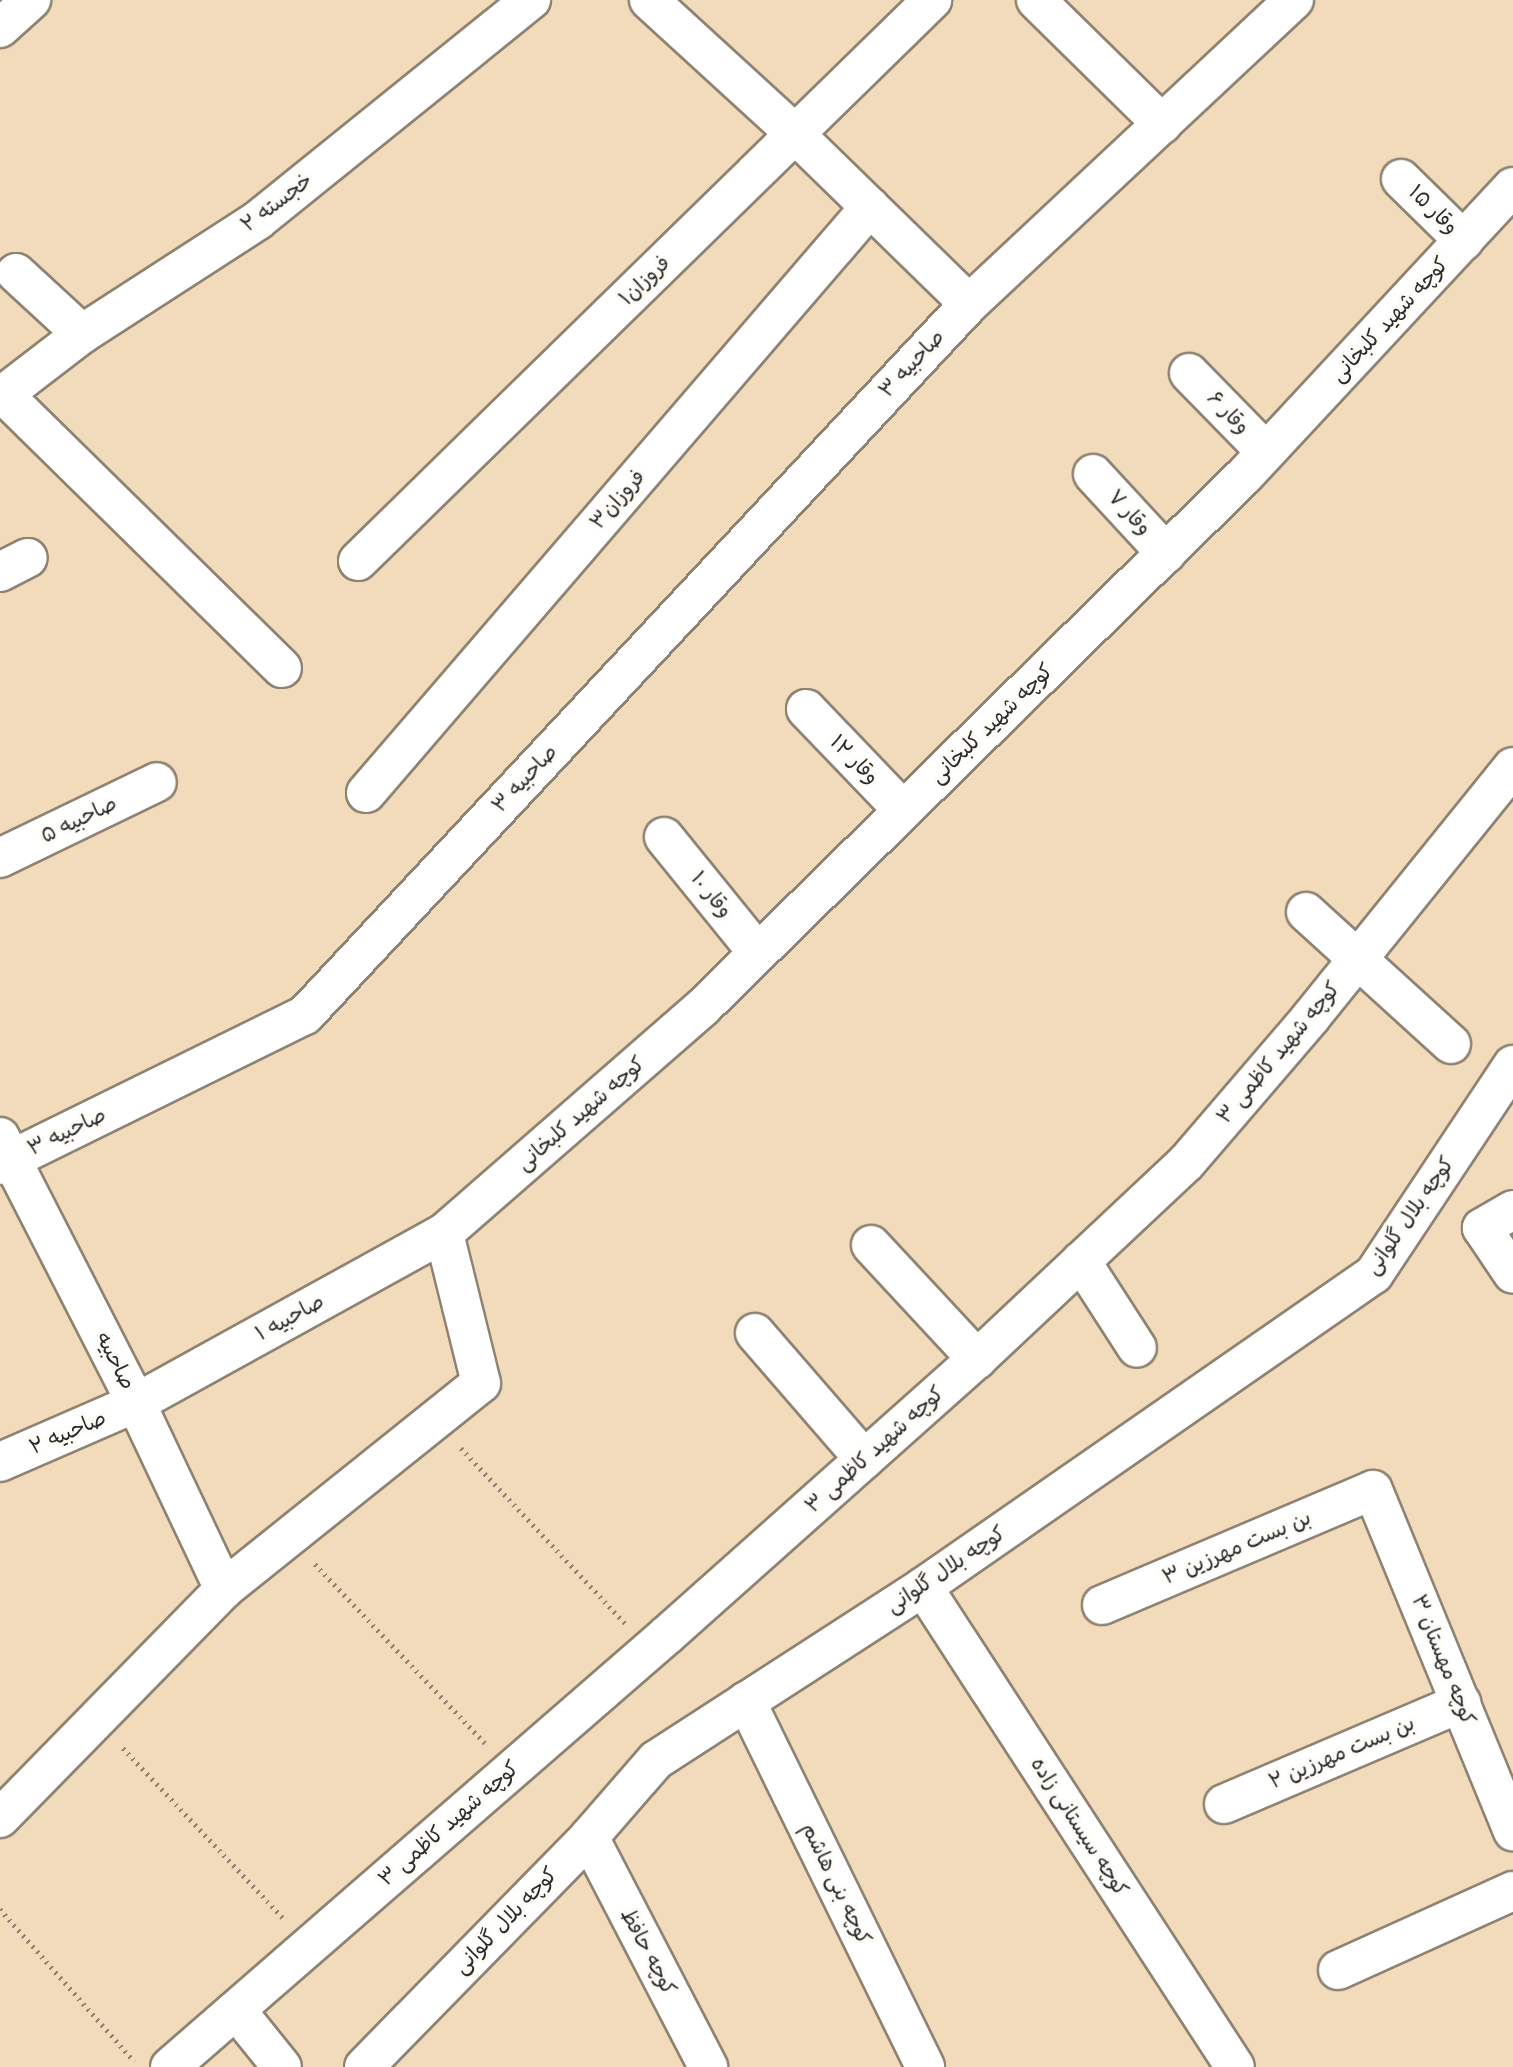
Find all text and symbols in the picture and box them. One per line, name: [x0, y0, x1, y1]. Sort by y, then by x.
street label: خجسته ۲: [236, 168, 318, 238]
street label: وقار ۱۵: [1403, 180, 1463, 240]
street label: فروزان۱: [614, 251, 676, 311]
street label: کوچه شهید کلبخانی: [1326, 252, 1454, 388]
street label: صاحبیه ۳: [874, 325, 950, 403]
street label: وقار ۶: [1201, 386, 1255, 440]
street label: فروزان۳: [585, 465, 651, 535]
street label: وقار ۷: [1102, 485, 1156, 541]
street label: کوچه شهید کلبخانی: [925, 659, 1059, 789]
street label: وقار ۱۲: [824, 730, 884, 790]
street label: صاحبیه ۳: [487, 740, 563, 818]
street label: صاحبیه ۵: [37, 791, 121, 849]
street label: وقار ۱۰: [685, 867, 737, 923]
street label: کوچه شهید کاظمی ۳: [1212, 977, 1346, 1129]
street label: کوچه شهید کلبخانی: [512, 1051, 650, 1177]
street label: صاحبیه ۳: [24, 1102, 110, 1162]
street label: کوچه بلال گلوانی: [1360, 1152, 1460, 1280]
street label: صاحبیه ۱: [251, 1289, 329, 1347]
street label: صاحبیه: [90, 1328, 140, 1394]
street label: کوچه شهید کاظمی ۳: [800, 1381, 950, 1519]
street label: صاحبیه ۲: [26, 1406, 110, 1460]
street label: بن بست مهرزین ۳: [1159, 1505, 1315, 1591]
street label: کوچه بلال گلوانی: [882, 1521, 1010, 1619]
street label: کوچه مهستان ۳: [1405, 1591, 1481, 1729]
street label: بن بست مهرزین ۲: [1265, 1711, 1419, 1795]
street label: کوچه سیستانی زاده: [1025, 1753, 1133, 1901]
street label: کوچه شهید کاظمی ۳: [374, 1756, 524, 1892]
street label: کوچه بنی هاشم: [796, 1819, 876, 1949]
street label: کوچه بلال گلوانی: [449, 1862, 563, 1980]
street label: کوچه حافظ: [615, 1904, 681, 2000]

